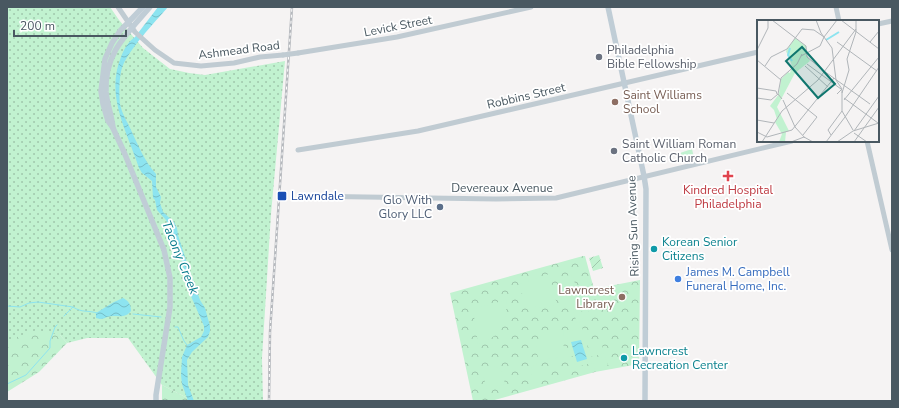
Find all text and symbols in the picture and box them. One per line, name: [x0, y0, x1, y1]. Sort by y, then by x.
street label: Levick Street: [363, 11, 434, 40]
scale bar: [14, 12, 126, 38]
text: 200 m: [20, 18, 55, 34]
inset map: [757, 20, 879, 142]
street label: Ashmead Road: [197, 37, 281, 63]
place label: Philadelphia Bible Fellowship: [607, 42, 697, 72]
marker: Philadelphia Bible Fellowship: [594, 52, 604, 62]
street label: Robbins Street: [485, 79, 567, 113]
place label: Saint Williams School: [623, 87, 702, 117]
marker: Saint Williams School: [610, 97, 620, 107]
place label: Saint William Roman Catholic Church: [622, 136, 736, 166]
marker: Saint William Roman Catholic Church: [609, 146, 619, 156]
marker: Kindred Hospital Philadelphia: [722, 170, 734, 182]
street label: Rising Sun Avenue: [623, 175, 643, 277]
street label: Devereaux Avenue: [451, 180, 553, 196]
place label: Kindred Hospital Philadelphia: [683, 182, 774, 212]
place label: Lawndale: [291, 188, 344, 204]
marker: Lawndale: [276, 190, 288, 202]
place label: Glo With Glory LLC: [379, 192, 432, 222]
marker: Glo With Glory LLC: [435, 202, 445, 212]
water label: Tacony Creek: [157, 218, 203, 297]
place label: Korean Senior Citizens: [662, 234, 738, 264]
marker: Korean Senior Citizens: [649, 244, 659, 254]
place label: James M. Campbell Funeral Home, Inc.: [685, 264, 790, 294]
marker: James M. Campbell Funeral Home, Inc.: [673, 274, 683, 284]
place label: Lawncrest Library: [558, 282, 615, 312]
marker: Lawncrest Library: [617, 292, 627, 302]
place label: Lawncrest Recreation Center: [632, 343, 729, 373]
marker: Lawncrest Recreation Center: [619, 353, 629, 363]

